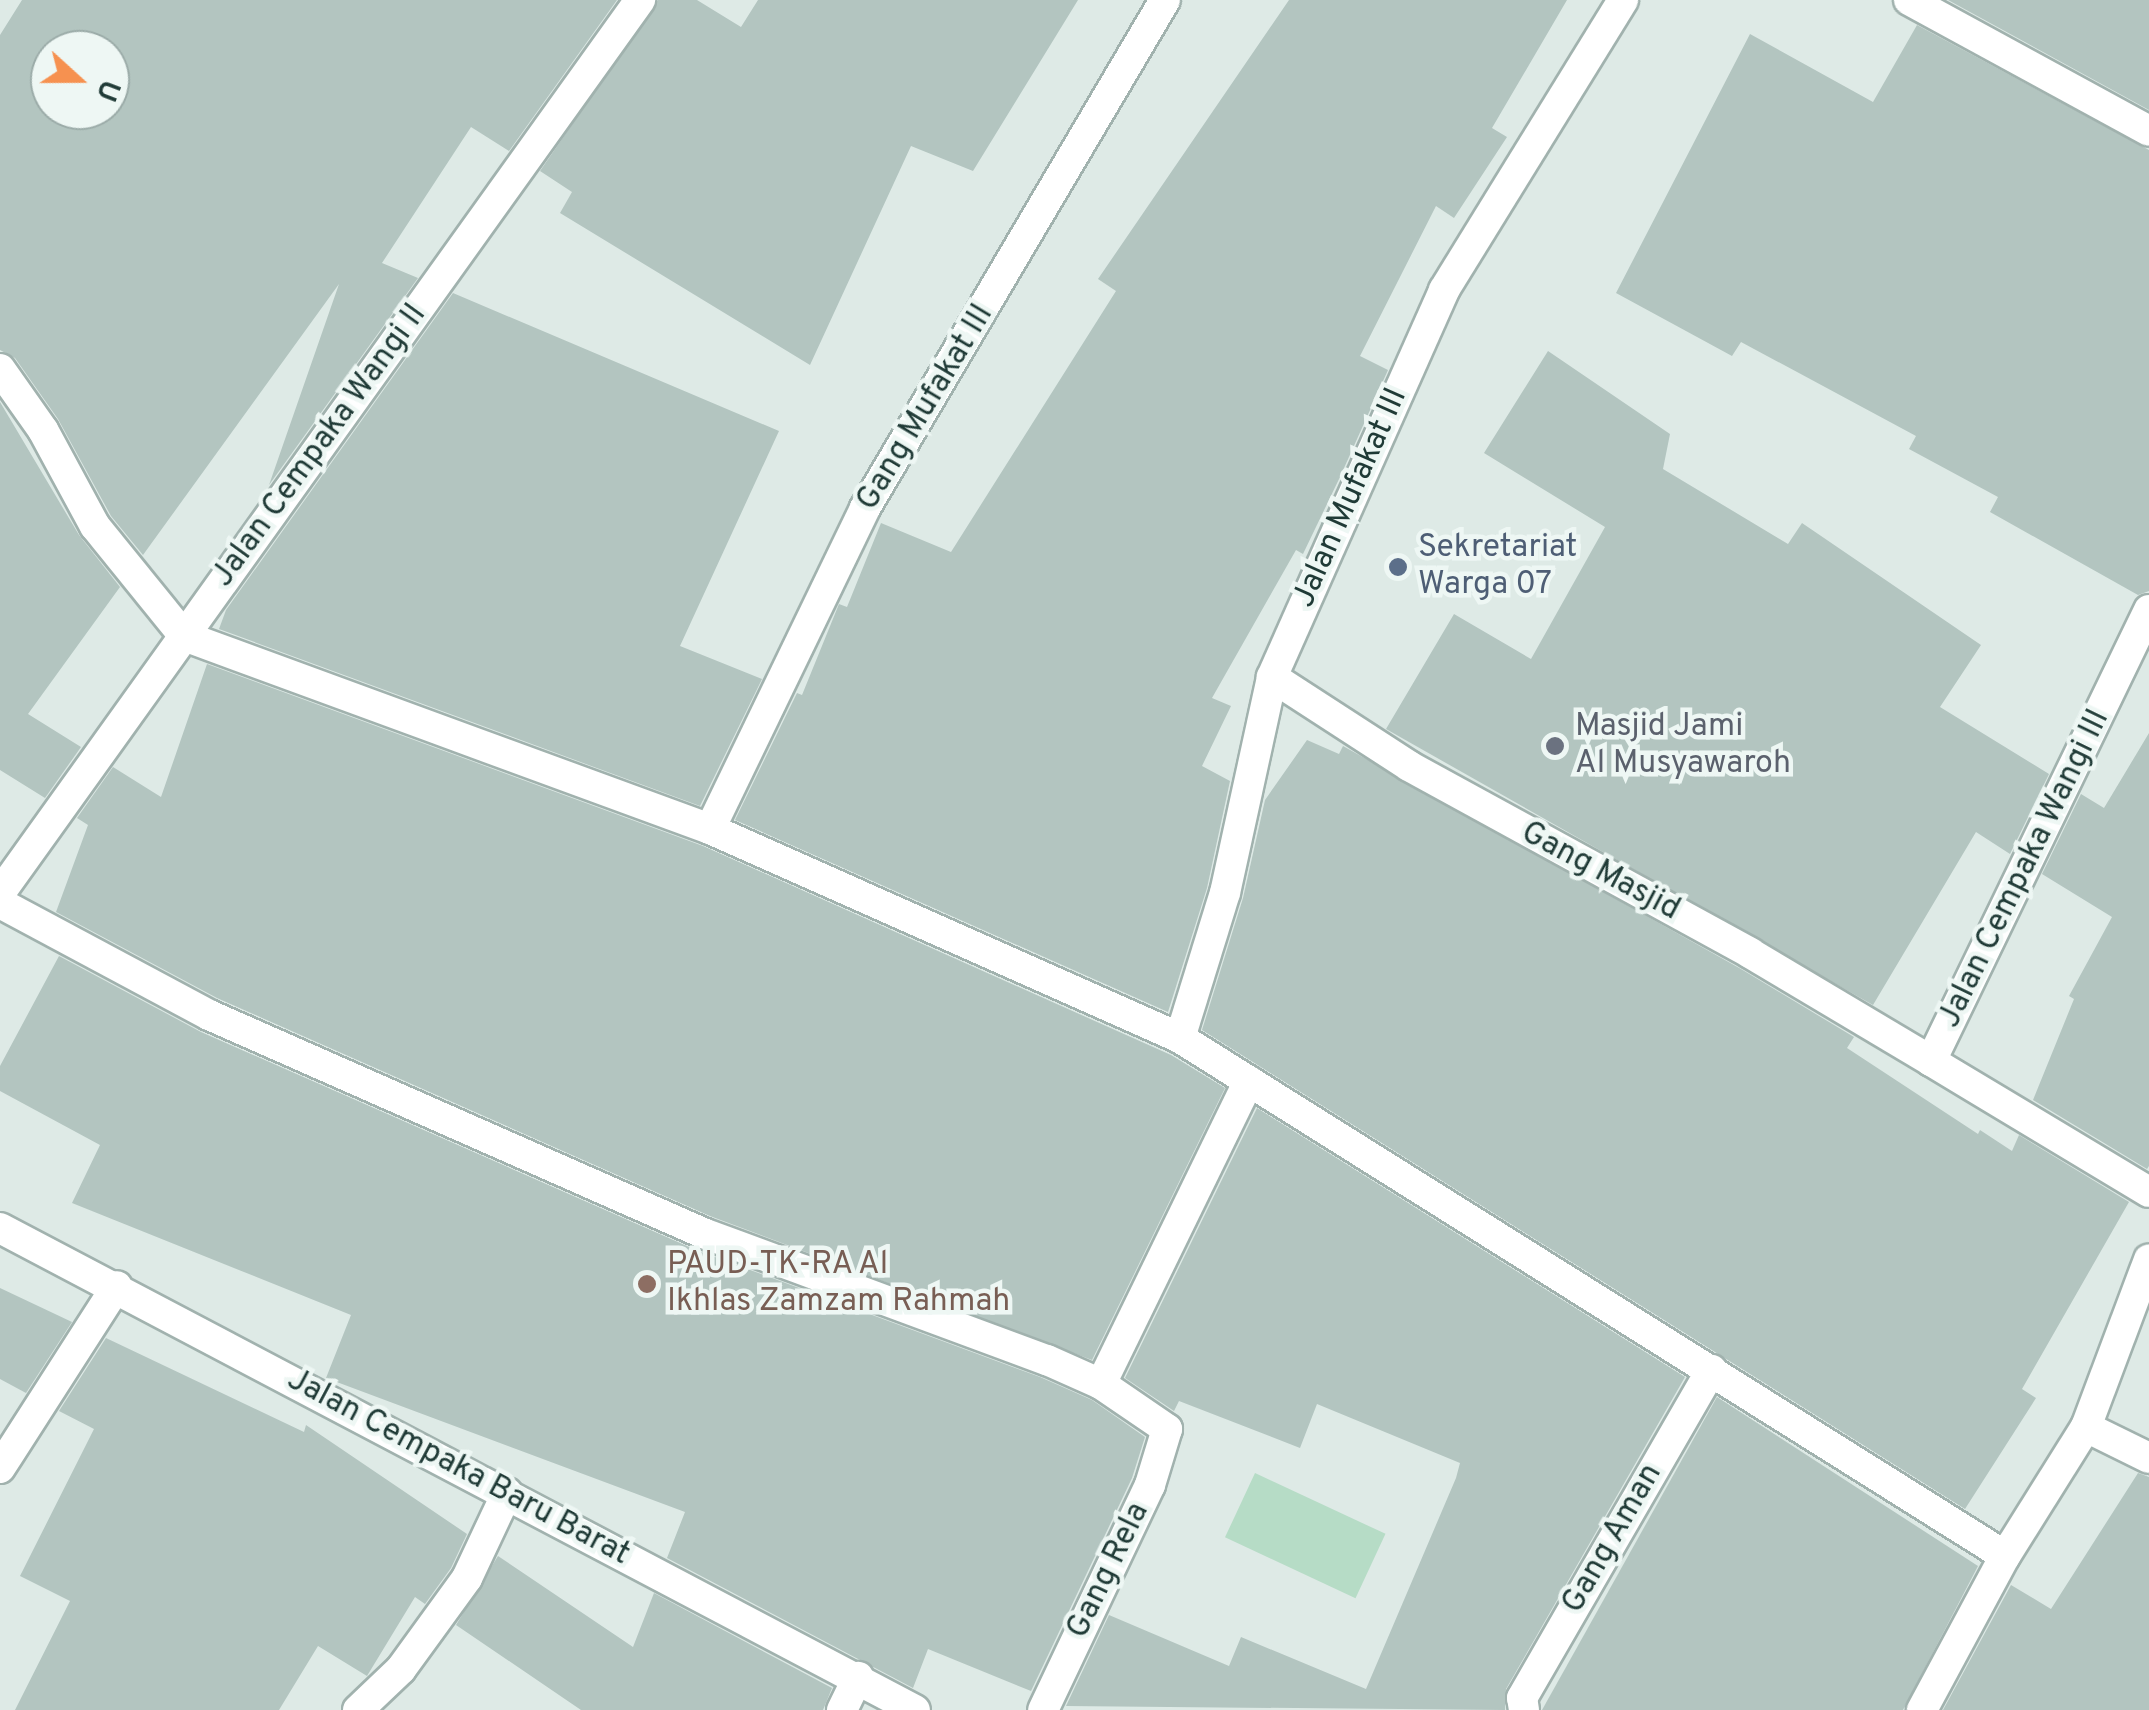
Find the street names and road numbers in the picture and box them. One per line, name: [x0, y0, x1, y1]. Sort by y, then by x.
street label: Jalan Cempaka Wangi II: [204, 297, 436, 595]
street label: Gang Mufakat III: [849, 298, 1003, 518]
street label: Jalan Mufakat III: [1286, 383, 1416, 613]
street label: Jalan Cempaka Wangi III: [1931, 703, 2119, 1035]
street label: Gang Masjid: [1514, 814, 1686, 930]
street label: Jalan Cempaka Baru Barat: [280, 1361, 636, 1575]
street label: Gang Aman: [1554, 1457, 1672, 1621]
street label: Gang Rela: [1060, 1497, 1158, 1645]

